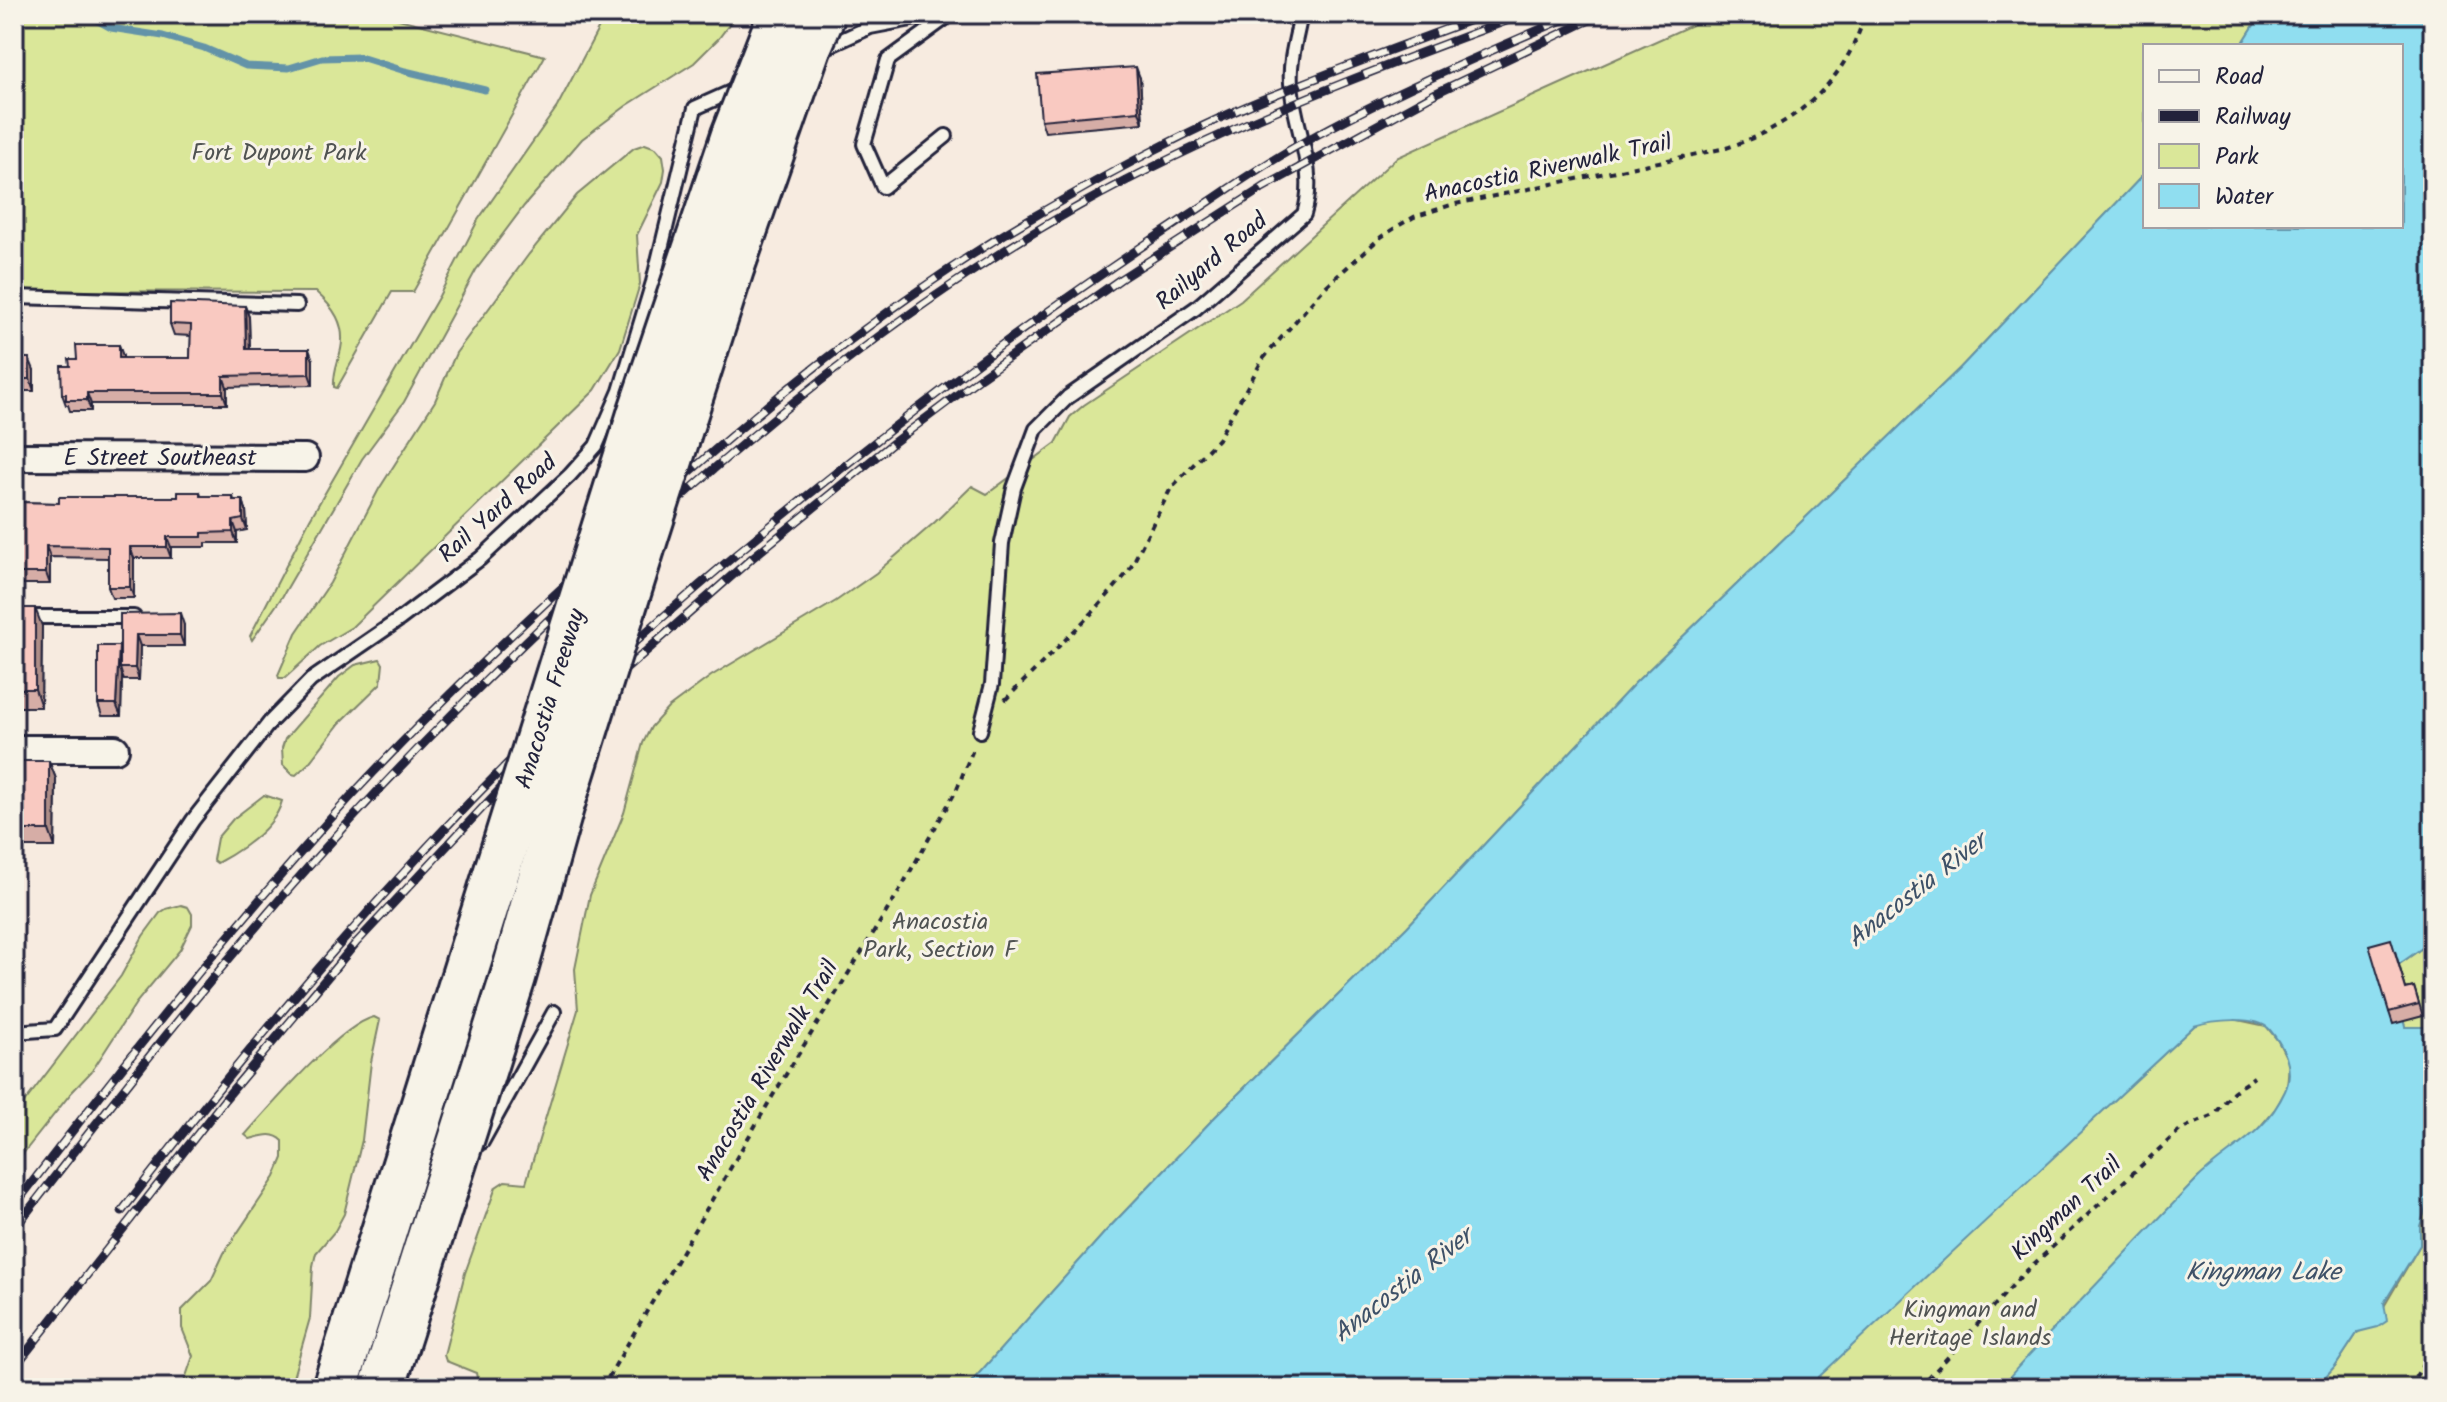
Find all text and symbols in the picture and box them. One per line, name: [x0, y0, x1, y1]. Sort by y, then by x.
legend: [2143, 44, 2403, 228]
text: Road: [2215, 58, 2264, 97]
text: Railway: [2215, 98, 2291, 137]
street label: Anacostia Riverwalk Trail: [1420, 124, 1676, 214]
park label: Fort Dupont Park: [192, 134, 367, 173]
text: Park: [2215, 138, 2259, 177]
text: Water: [2215, 178, 2275, 217]
street label: Railyard Road: [1147, 202, 1278, 321]
street label: E Street Southeast: [63, 439, 257, 478]
street label: Rail Yard Road: [430, 444, 567, 573]
street label: Anacostia Freeway: [505, 603, 597, 794]
water label: Anacostia River: [1838, 819, 2000, 959]
park label: Anacostia Park, Section F: [863, 903, 1019, 970]
street label: Anacostia Riverwalk Trail: [686, 953, 850, 1189]
street label: Kingman Trail: [2002, 1147, 2132, 1271]
water label: Anacostia River: [1324, 1214, 1486, 1354]
water label: Kingman Lake: [2185, 1252, 2343, 1294]
park label: Kingman and Heritage Islands: [1889, 1291, 2051, 1358]

